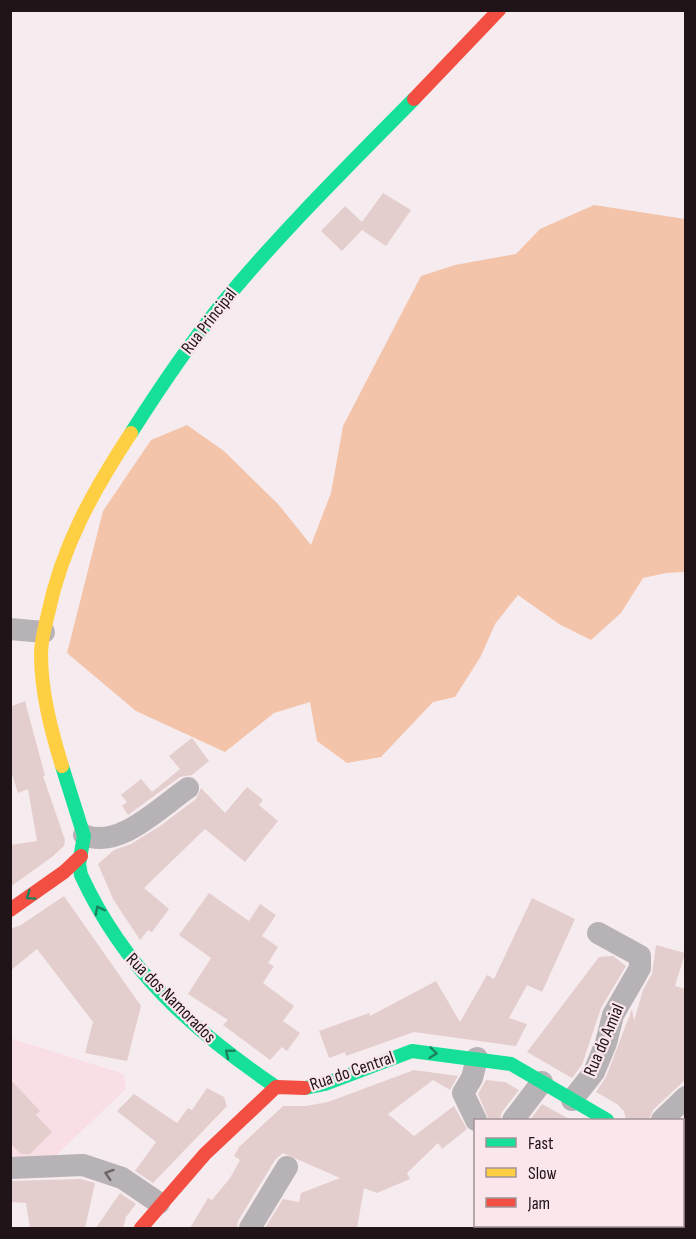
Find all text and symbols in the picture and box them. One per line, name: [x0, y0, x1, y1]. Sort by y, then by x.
street label: Rua Principal: [177, 284, 241, 358]
one-way arrow: [25, 889, 36, 900]
one-way arrow: [95, 906, 106, 917]
street label: Rua dos Namorados: [122, 949, 220, 1047]
street label: Rua do Amial: [579, 1001, 629, 1079]
one-way arrow: [429, 1046, 438, 1059]
street label: Rua do Central: [307, 1047, 397, 1095]
one-way arrow: [224, 1050, 235, 1061]
legend: [474, 1119, 684, 1227]
text: Fast: [528, 1133, 554, 1154]
text: Slow: [528, 1163, 557, 1184]
one-way arrow: [104, 1168, 115, 1181]
text: Jam: [527, 1193, 550, 1214]

